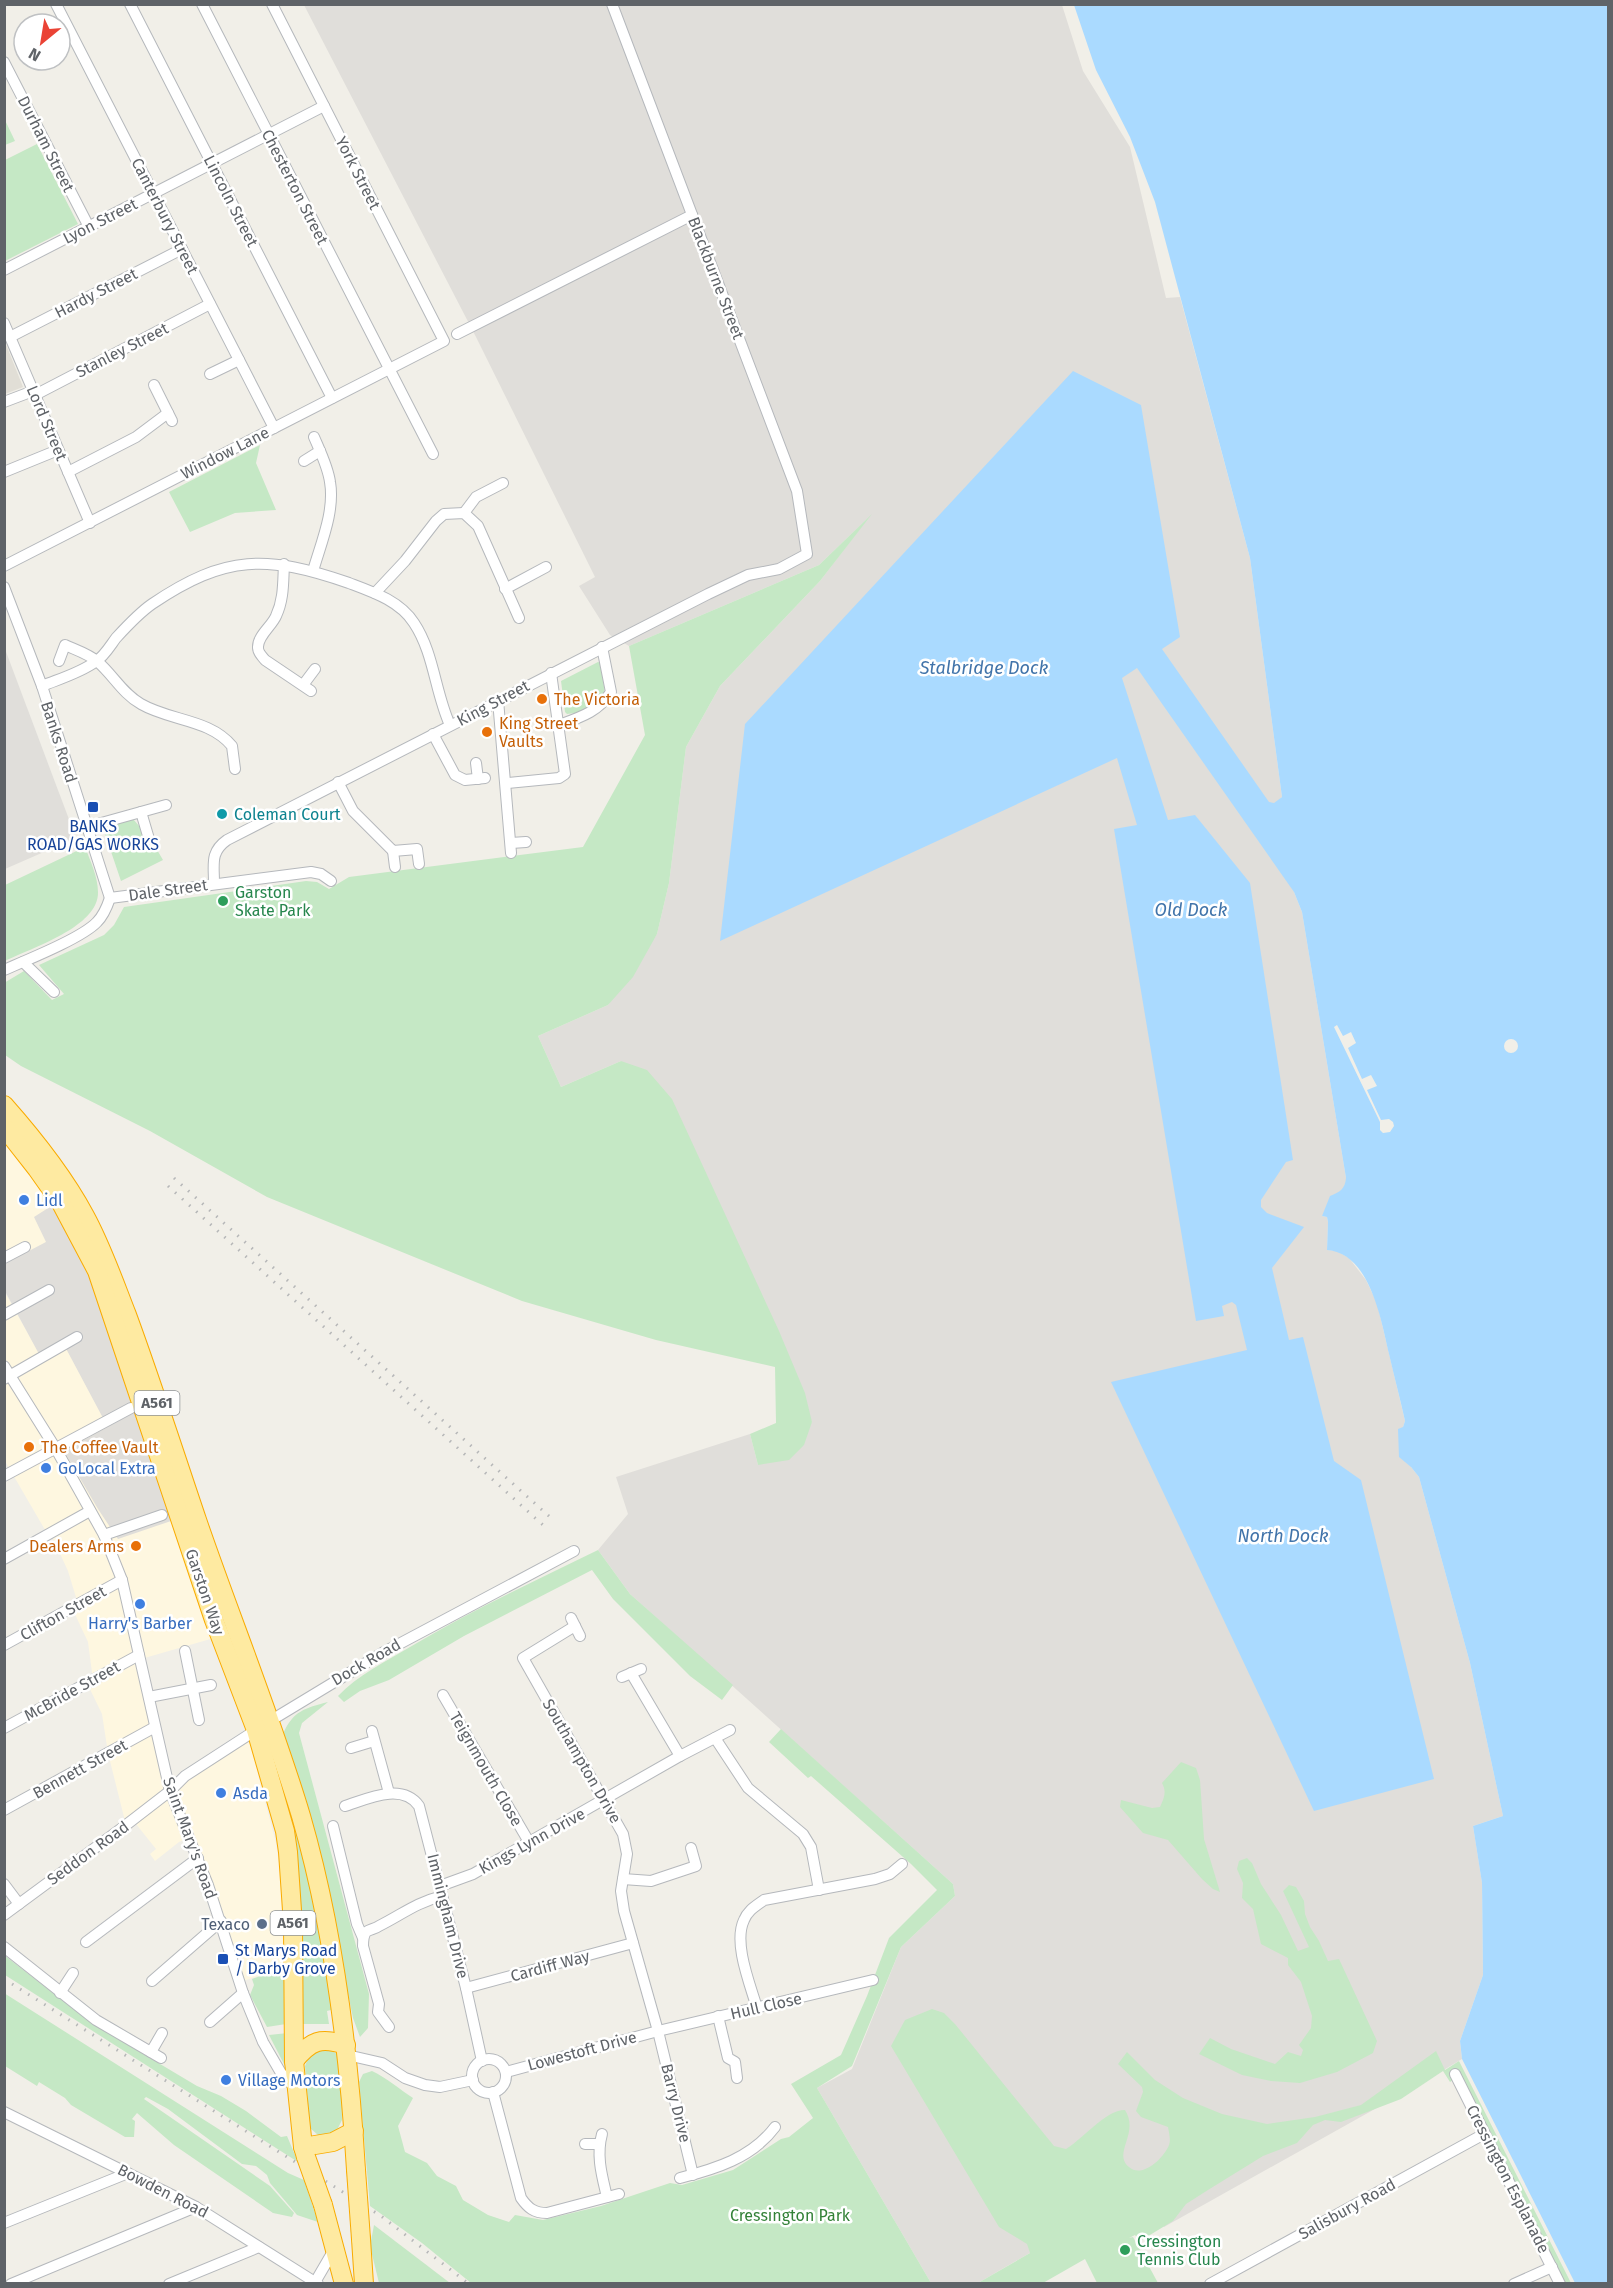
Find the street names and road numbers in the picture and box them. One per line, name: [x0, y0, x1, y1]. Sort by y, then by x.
street label: Durham Street: [14, 93, 78, 195]
street label: Chesterton Street: [258, 126, 332, 248]
street label: York Street: [332, 133, 385, 213]
street label: Lincoln Street: [200, 152, 262, 250]
street label: Canterbury Street: [128, 155, 203, 277]
street label: Lyon Street: [60, 194, 141, 248]
street label: Blackburne Street: [684, 214, 748, 342]
street label: Hardy Street: [51, 264, 141, 322]
street label: Stanley Street: [73, 318, 172, 381]
street label: Lord Street: [23, 383, 71, 464]
street label: Window Lane: [178, 423, 272, 483]
street label: King Street: [454, 676, 533, 730]
street label: Banks Road: [37, 699, 81, 785]
street label: Dale Street: [127, 875, 209, 905]
road number: A561: [134, 1391, 180, 1415]
street label: Garston Way: [181, 1546, 229, 1638]
street label: Clifton Street: [17, 1581, 109, 1644]
street label: Dock Road: [328, 1635, 404, 1689]
street label: McBride Street: [21, 1657, 123, 1725]
street label: Southampton Drive: [539, 1695, 625, 1827]
street label: Teignmouth Close: [446, 1708, 526, 1830]
street label: Bennett Street: [29, 1735, 131, 1803]
street label: Saint Mary's Road: [159, 1774, 221, 1902]
street label: Kings Lynn Drive: [476, 1804, 588, 1878]
street label: Seddon Road: [43, 1817, 133, 1889]
street label: Immingham Drive: [423, 1852, 473, 1980]
road number: A561: [270, 1911, 316, 1935]
street label: Cardiff Way: [508, 1946, 592, 1986]
street label: Hull Close: [728, 1989, 804, 2023]
street label: Lowestoft Drive: [525, 2027, 639, 2075]
street label: Barry Drive: [657, 2062, 695, 2144]
street label: Cressington Esplanade: [1462, 2102, 1554, 2256]
street label: Bowden Road: [114, 2160, 212, 2222]
street label: Salisbury Road: [1295, 2175, 1399, 2243]

